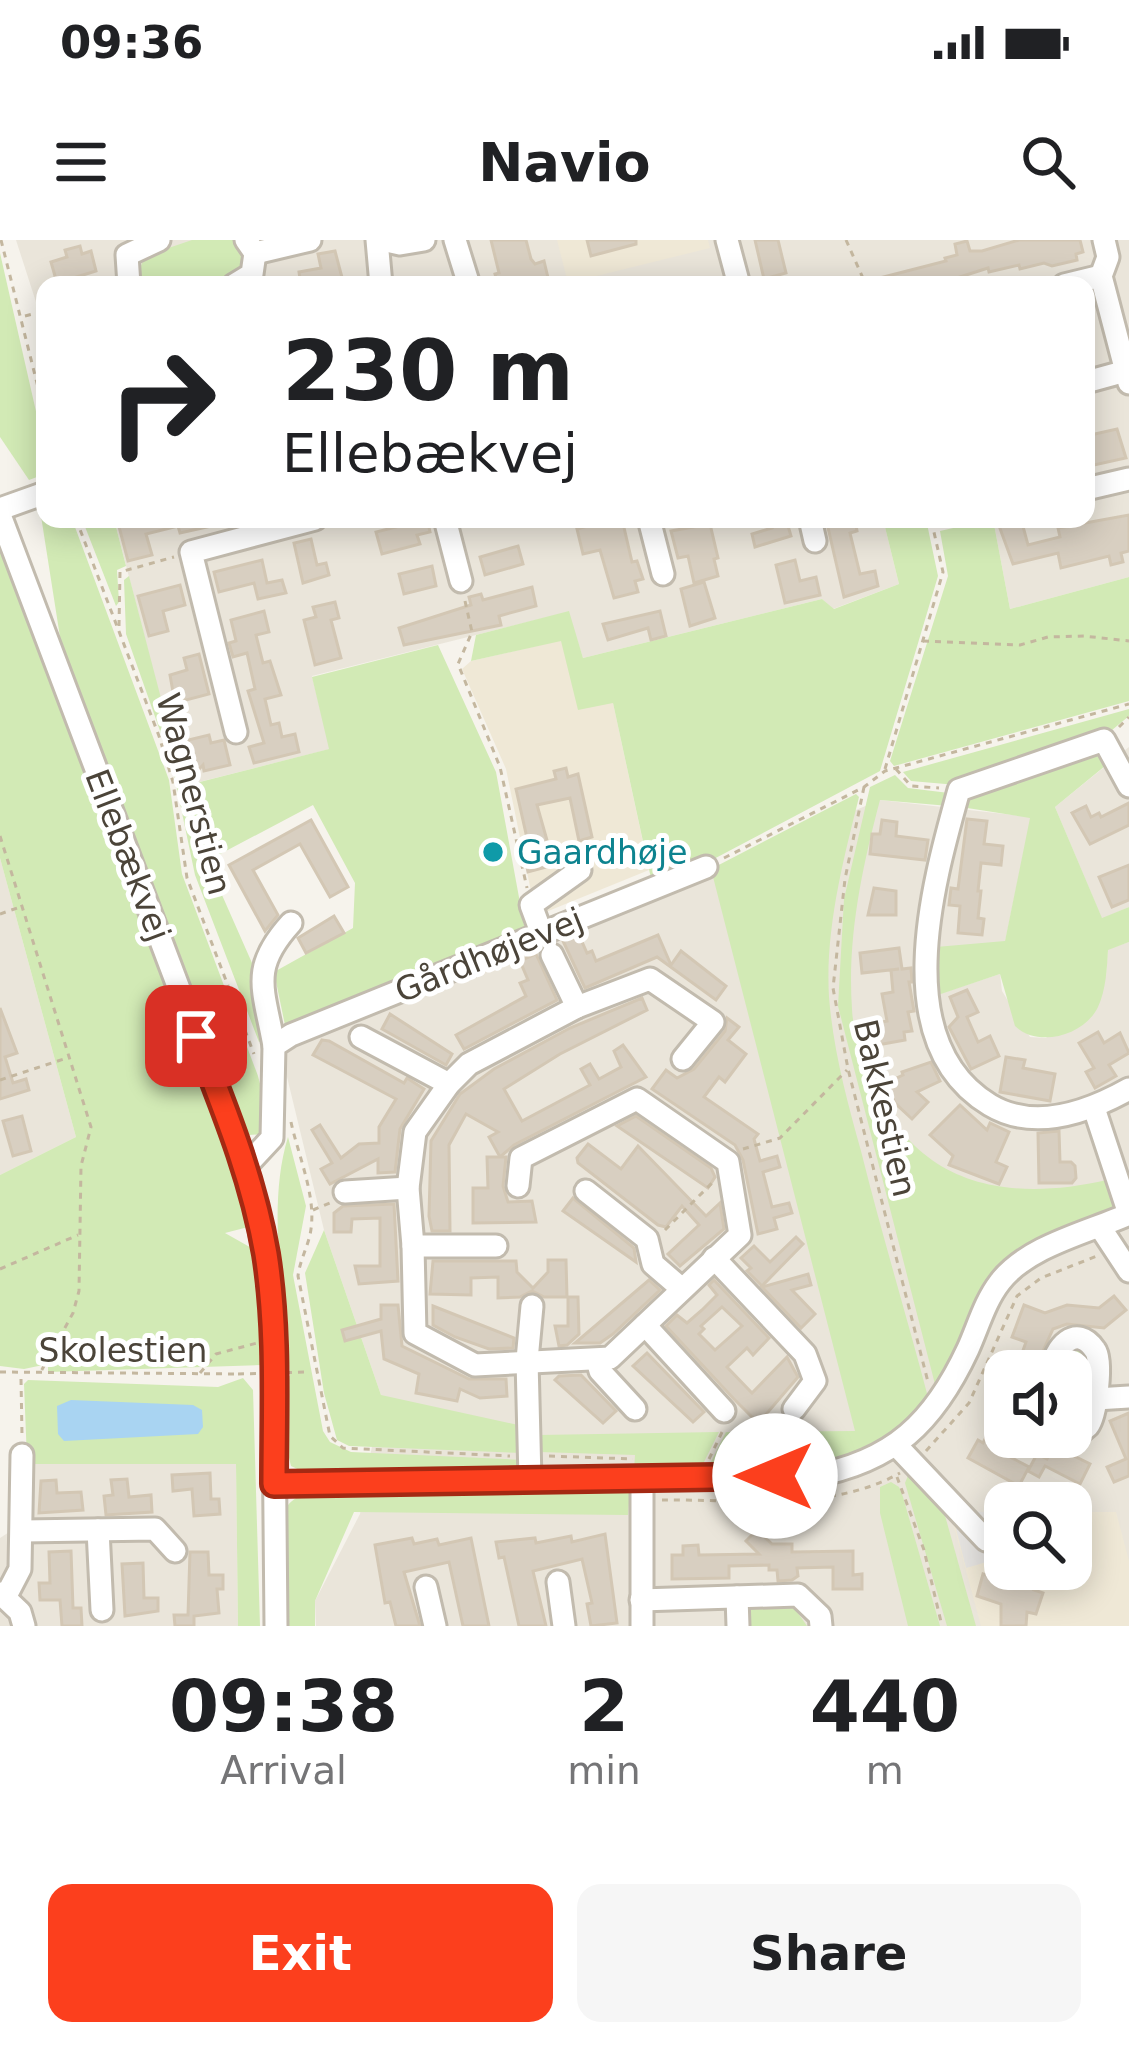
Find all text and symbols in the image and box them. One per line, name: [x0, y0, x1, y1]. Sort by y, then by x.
text: 09:36: [60, 16, 203, 69]
icon: menu: [48, 129, 114, 195]
icon: search: [1015, 129, 1081, 195]
text: Navio: [478, 131, 651, 194]
text: 230 m: [282, 322, 574, 420]
icon: right: [84, 324, 240, 480]
text: Ellebækvej: [282, 422, 578, 485]
street label: Wagnerstien: [148, 689, 240, 899]
street label: Ellebækvej: [77, 764, 179, 946]
place label: Gaardhøje: [517, 833, 688, 872]
marker: Gaardhøje: [480, 839, 506, 865]
street label: Gårdhøjevej: [389, 900, 589, 1010]
pin: [145, 985, 247, 1087]
icon: arrive: [163, 1003, 229, 1069]
street label: Bakkestien: [846, 1016, 924, 1200]
street label: Skolestien: [38, 1331, 208, 1370]
map controls: [984, 1350, 1092, 1590]
button: sound: [984, 1350, 1092, 1458]
position arrow: [712, 1413, 838, 1539]
button: search: [984, 1482, 1092, 1590]
text: 09:38: [169, 1664, 398, 1748]
text: 2: [579, 1664, 629, 1748]
text: 440: [810, 1664, 960, 1748]
text: Arrival: [220, 1748, 347, 1793]
text: min: [567, 1748, 641, 1793]
text: m: [866, 1748, 904, 1793]
button: Exit: [48, 1884, 553, 2022]
button: Share: [577, 1884, 1081, 2022]

